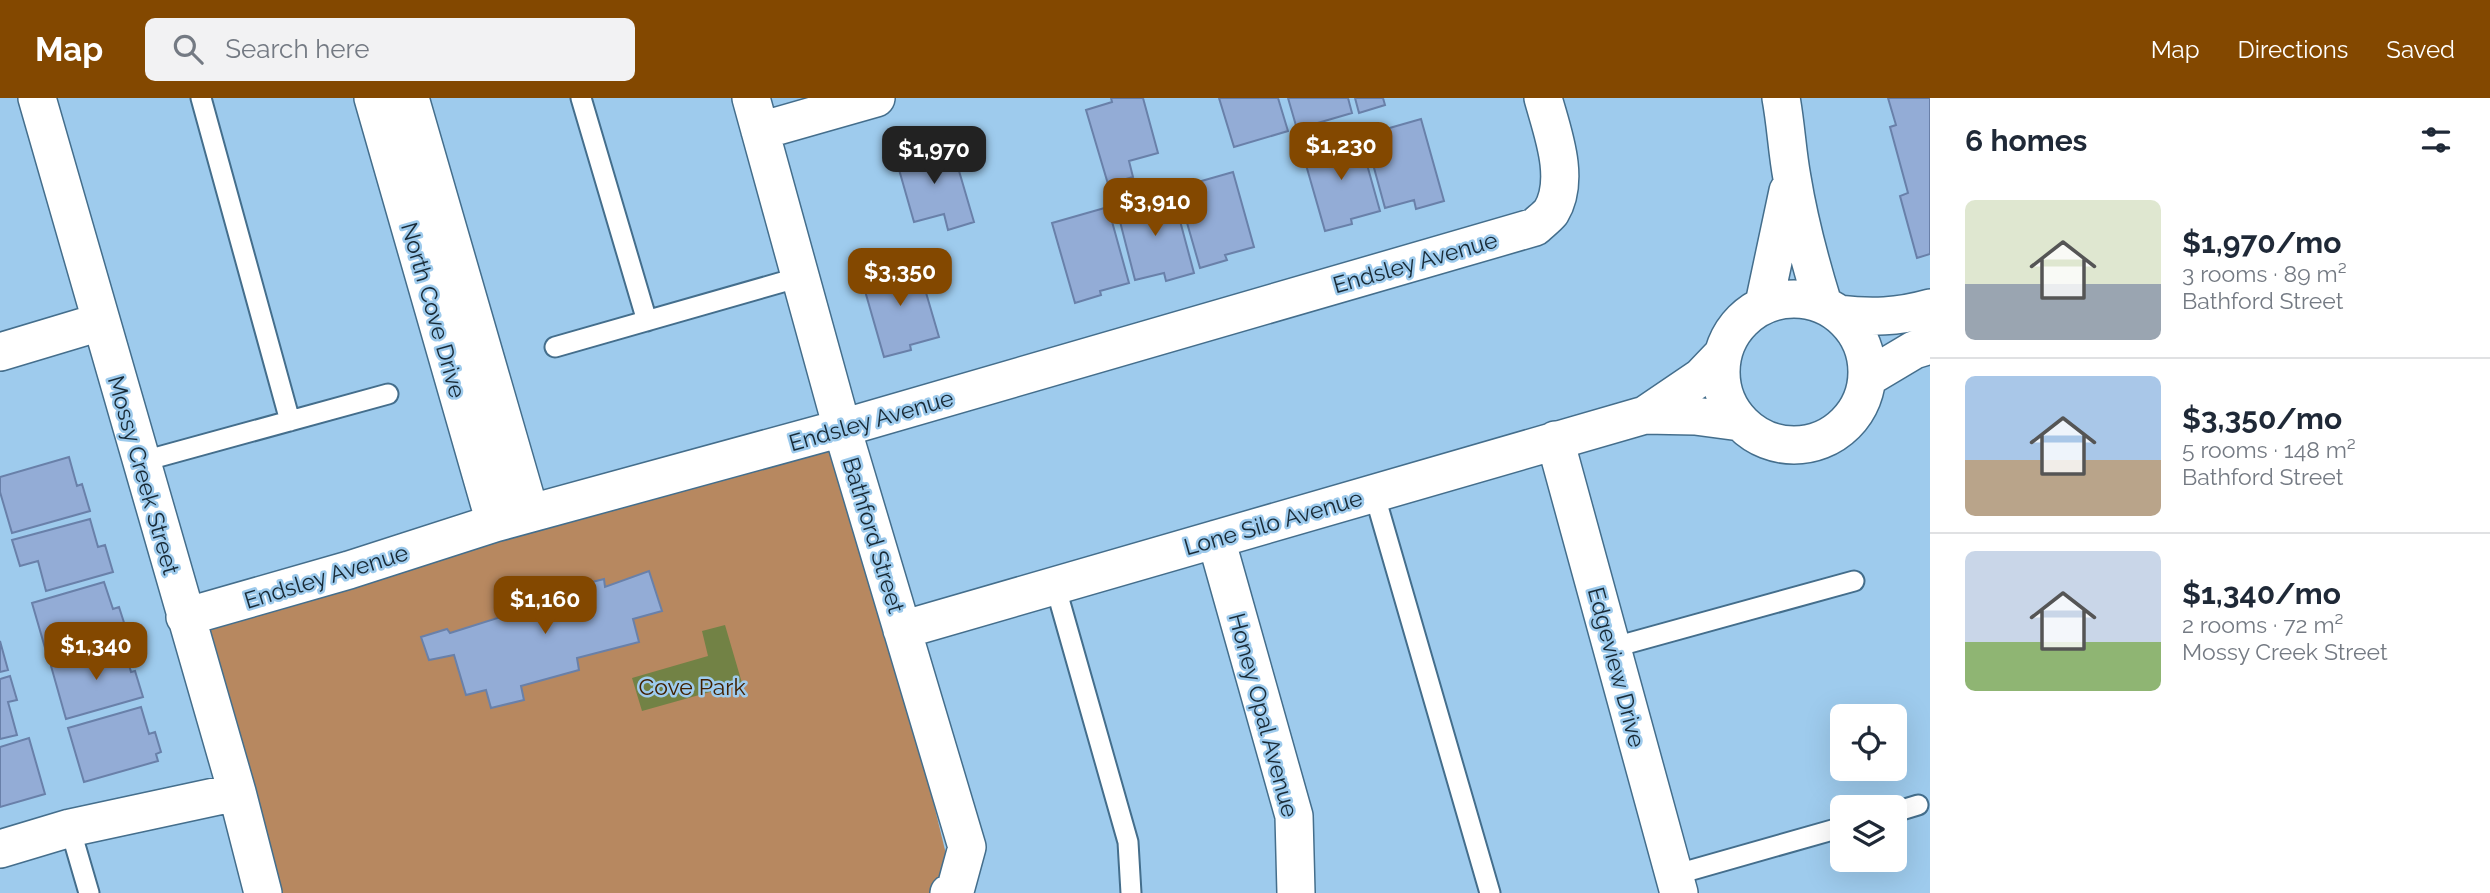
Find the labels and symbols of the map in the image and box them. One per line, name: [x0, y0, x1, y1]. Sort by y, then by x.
pin: $1,230: [1284, 122, 1398, 182]
pin: $1,970: [877, 126, 991, 186]
pin: $3,910: [1098, 178, 1212, 238]
street label: North Cove Drive: [396, 219, 472, 401]
street label: Endsley Avenue: [1330, 226, 1500, 298]
pin: $3,350: [843, 248, 957, 308]
street label: Mossy Creek Street: [103, 372, 185, 578]
street label: Endsley Avenue: [786, 384, 956, 456]
street label: Bathford Street: [838, 454, 911, 616]
street label: Lone Silo Avenue: [1181, 484, 1365, 560]
street label: Endsley Avenue: [241, 538, 411, 614]
pin: $1,160: [488, 576, 602, 636]
street label: Edgeview Drive: [1583, 584, 1651, 750]
street label: Honey Opal Avenue: [1224, 610, 1304, 820]
pin: $1,340: [39, 622, 153, 682]
park label: Cove Park: [638, 673, 746, 700]

